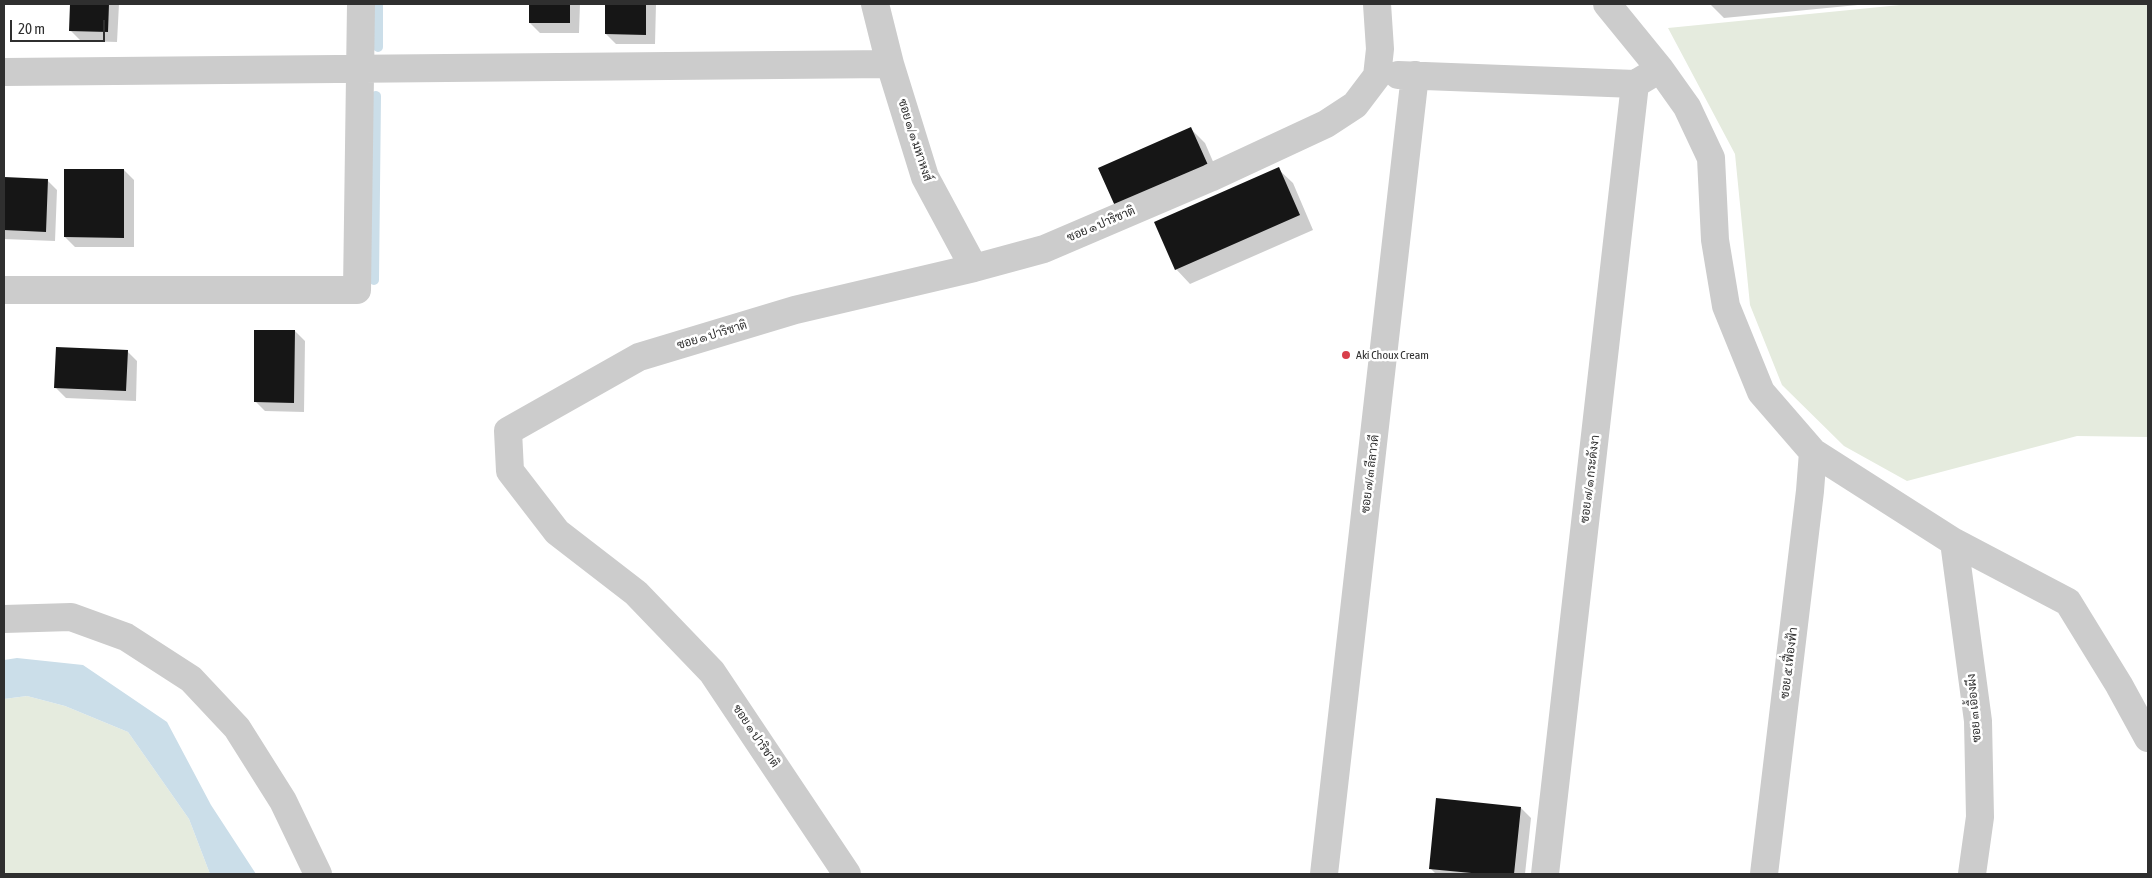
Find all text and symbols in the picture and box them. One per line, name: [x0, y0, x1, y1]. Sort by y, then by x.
scale bar: [12, 10, 108, 42]
text: 20 m: [18, 20, 45, 37]
street label: ซอย ๑/๑ มหาหงส์: [895, 97, 935, 183]
street label: ซอย ๑ ปาริชาติ: [1065, 203, 1137, 245]
street label: ซอย ๑ ปาริชาติ: [675, 318, 749, 352]
place label: Aki Choux Cream: [1356, 348, 1429, 362]
marker: Aki Choux Cream: [1340, 349, 1352, 361]
street label: ซอย ๗/๓ ลีลาวดี: [1358, 434, 1382, 514]
street label: ซอย ๗/๑ กระดังงา: [1577, 434, 1603, 524]
street label: ซอย ๕ เฟื่องฟ้า: [1777, 626, 1801, 700]
street label: ซอย ๓ เอื้องผึง: [1964, 673, 1984, 743]
street label: ซอย ๑ ปาริชาติ: [730, 702, 782, 770]

